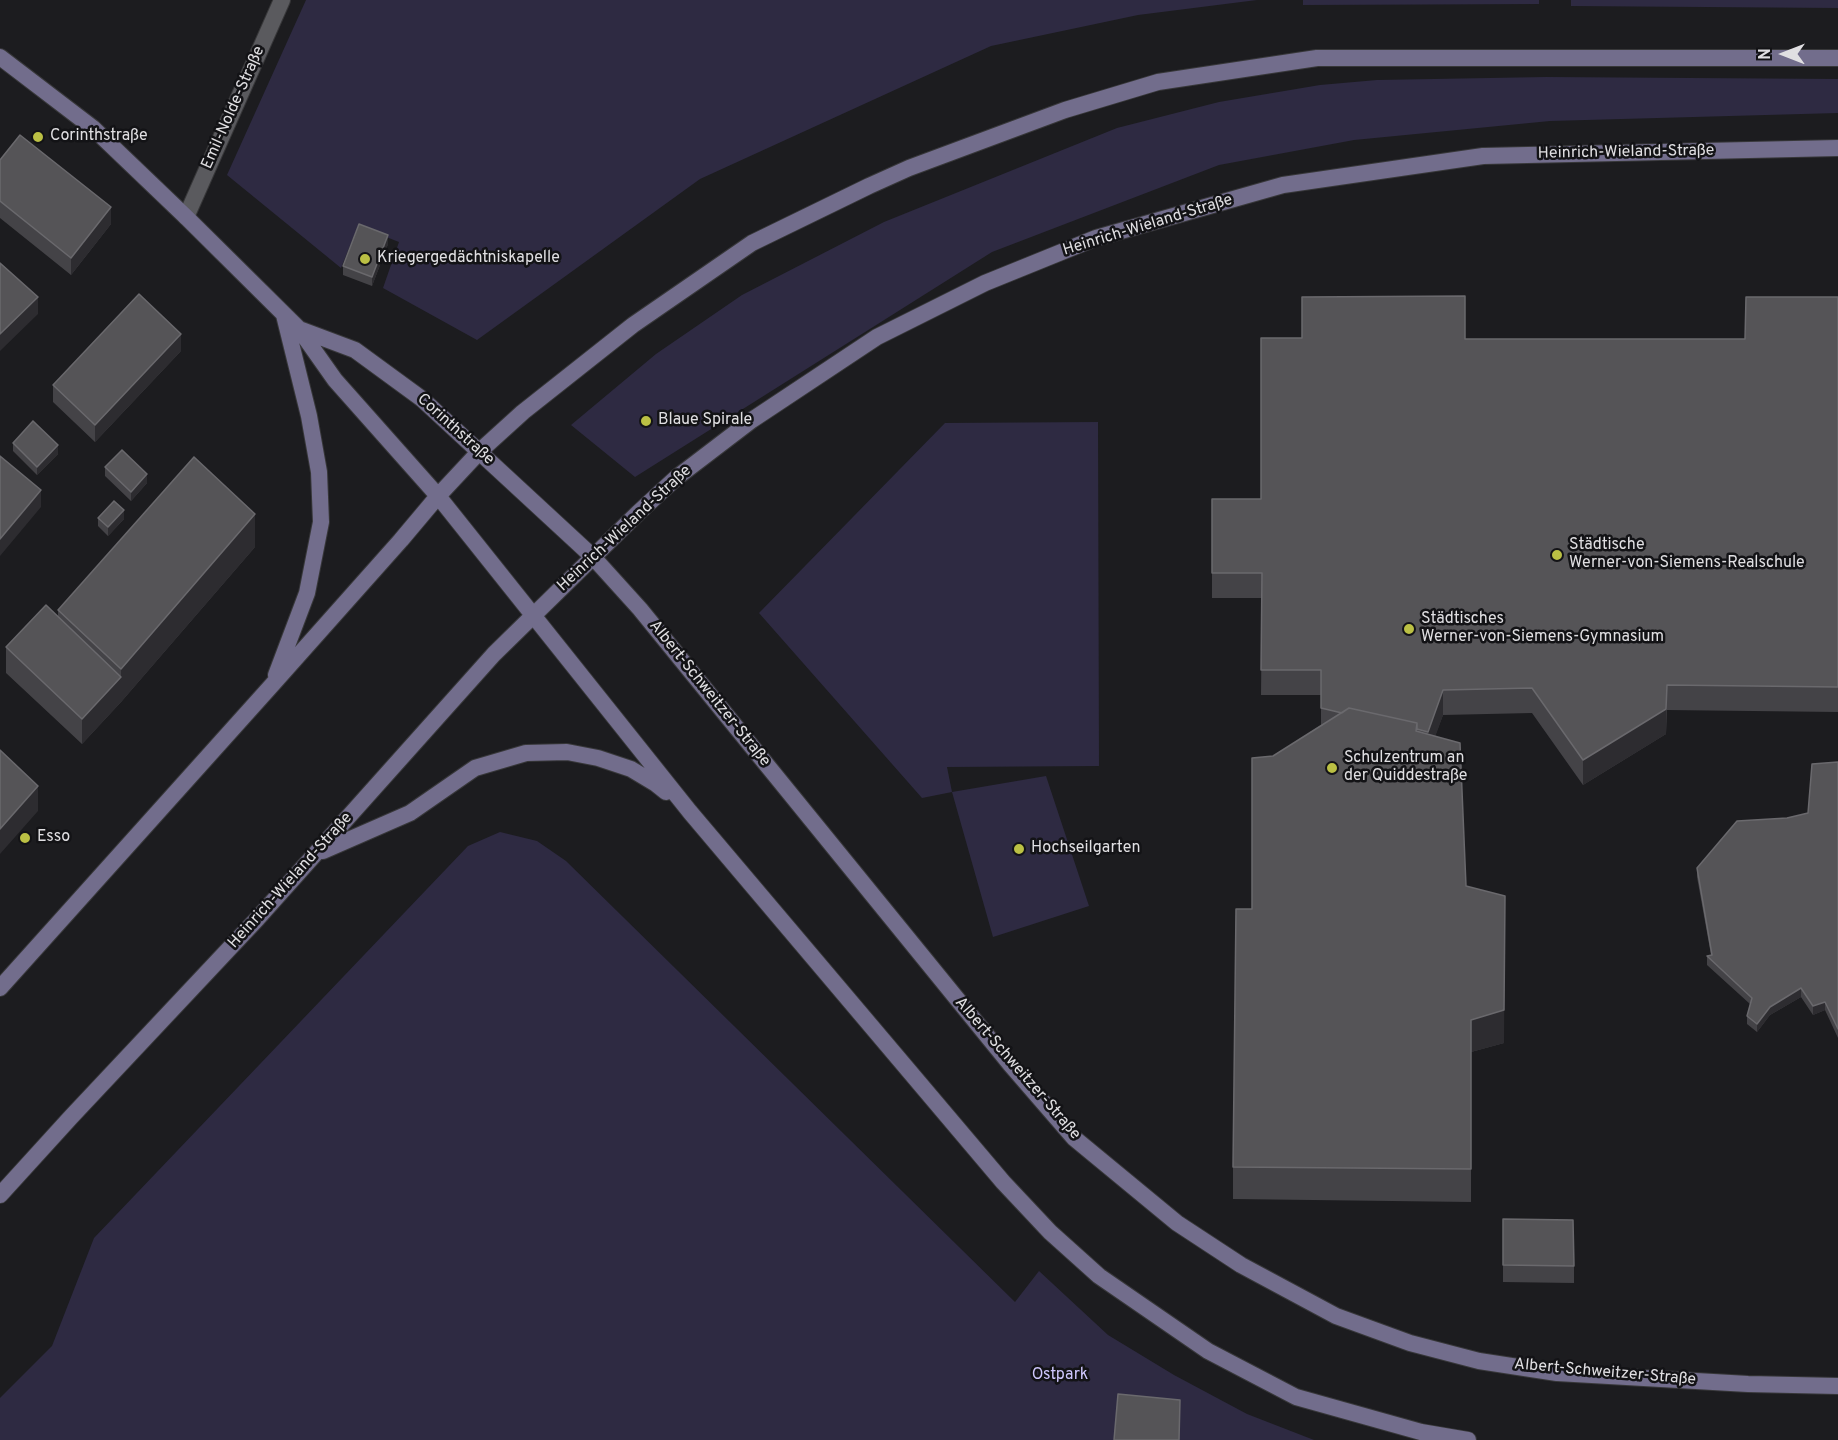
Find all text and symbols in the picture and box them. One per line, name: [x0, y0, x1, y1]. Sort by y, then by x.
north arrow: [1754, 24, 1814, 84]
street label: Emil-Nolde-Straße: [198, 44, 270, 172]
text: N: [1756, 48, 1776, 60]
place label: Corinthstraße: [50, 127, 148, 147]
marker: Corinthstraße: [31, 130, 45, 144]
street label: Heinrich-Wieland-Straße: [1538, 142, 1714, 164]
street label: Heinrich-Wieland-Straße: [1061, 191, 1235, 261]
place label: Kriegergedächtniskapelle: [377, 249, 560, 269]
marker: Kriegergedächtniskapelle: [358, 252, 372, 266]
street label: Corinthstraße: [412, 390, 498, 470]
place label: Blaue Spirale: [658, 411, 752, 431]
marker: Blaue Spirale: [639, 414, 653, 428]
street label: Heinrich-Wieland-Straße: [554, 462, 696, 596]
place label: Städtische Werner-von-Siemens-Realschule: [1569, 536, 1805, 574]
marker: Städtische Werner-von-Siemens-Realschule: [1550, 548, 1564, 562]
place label: Städtisches Werner-von-Siemens-Gymnasium: [1421, 610, 1664, 648]
street label: Albert-Schweitzer-Straße: [644, 617, 774, 771]
marker: Städtisches Werner-von-Siemens-Gymnasium: [1402, 622, 1416, 636]
place label: Schulzentrum an der Quiddestraße: [1344, 749, 1467, 787]
marker: Schulzentrum an der Quiddestraße: [1325, 761, 1339, 775]
street label: Heinrich-Wieland-Straße: [225, 809, 357, 953]
place label: Esso: [37, 828, 70, 848]
marker: Esso: [18, 831, 32, 845]
place label: Hochseilgarten: [1031, 839, 1141, 859]
marker: Hochseilgarten: [1012, 842, 1026, 856]
street label: Albert-Schweitzer-Straße: [950, 994, 1084, 1144]
street label: Albert-Schweitzer-Straße: [1513, 1355, 1697, 1391]
park label: Ostpark: [1032, 1366, 1088, 1386]

